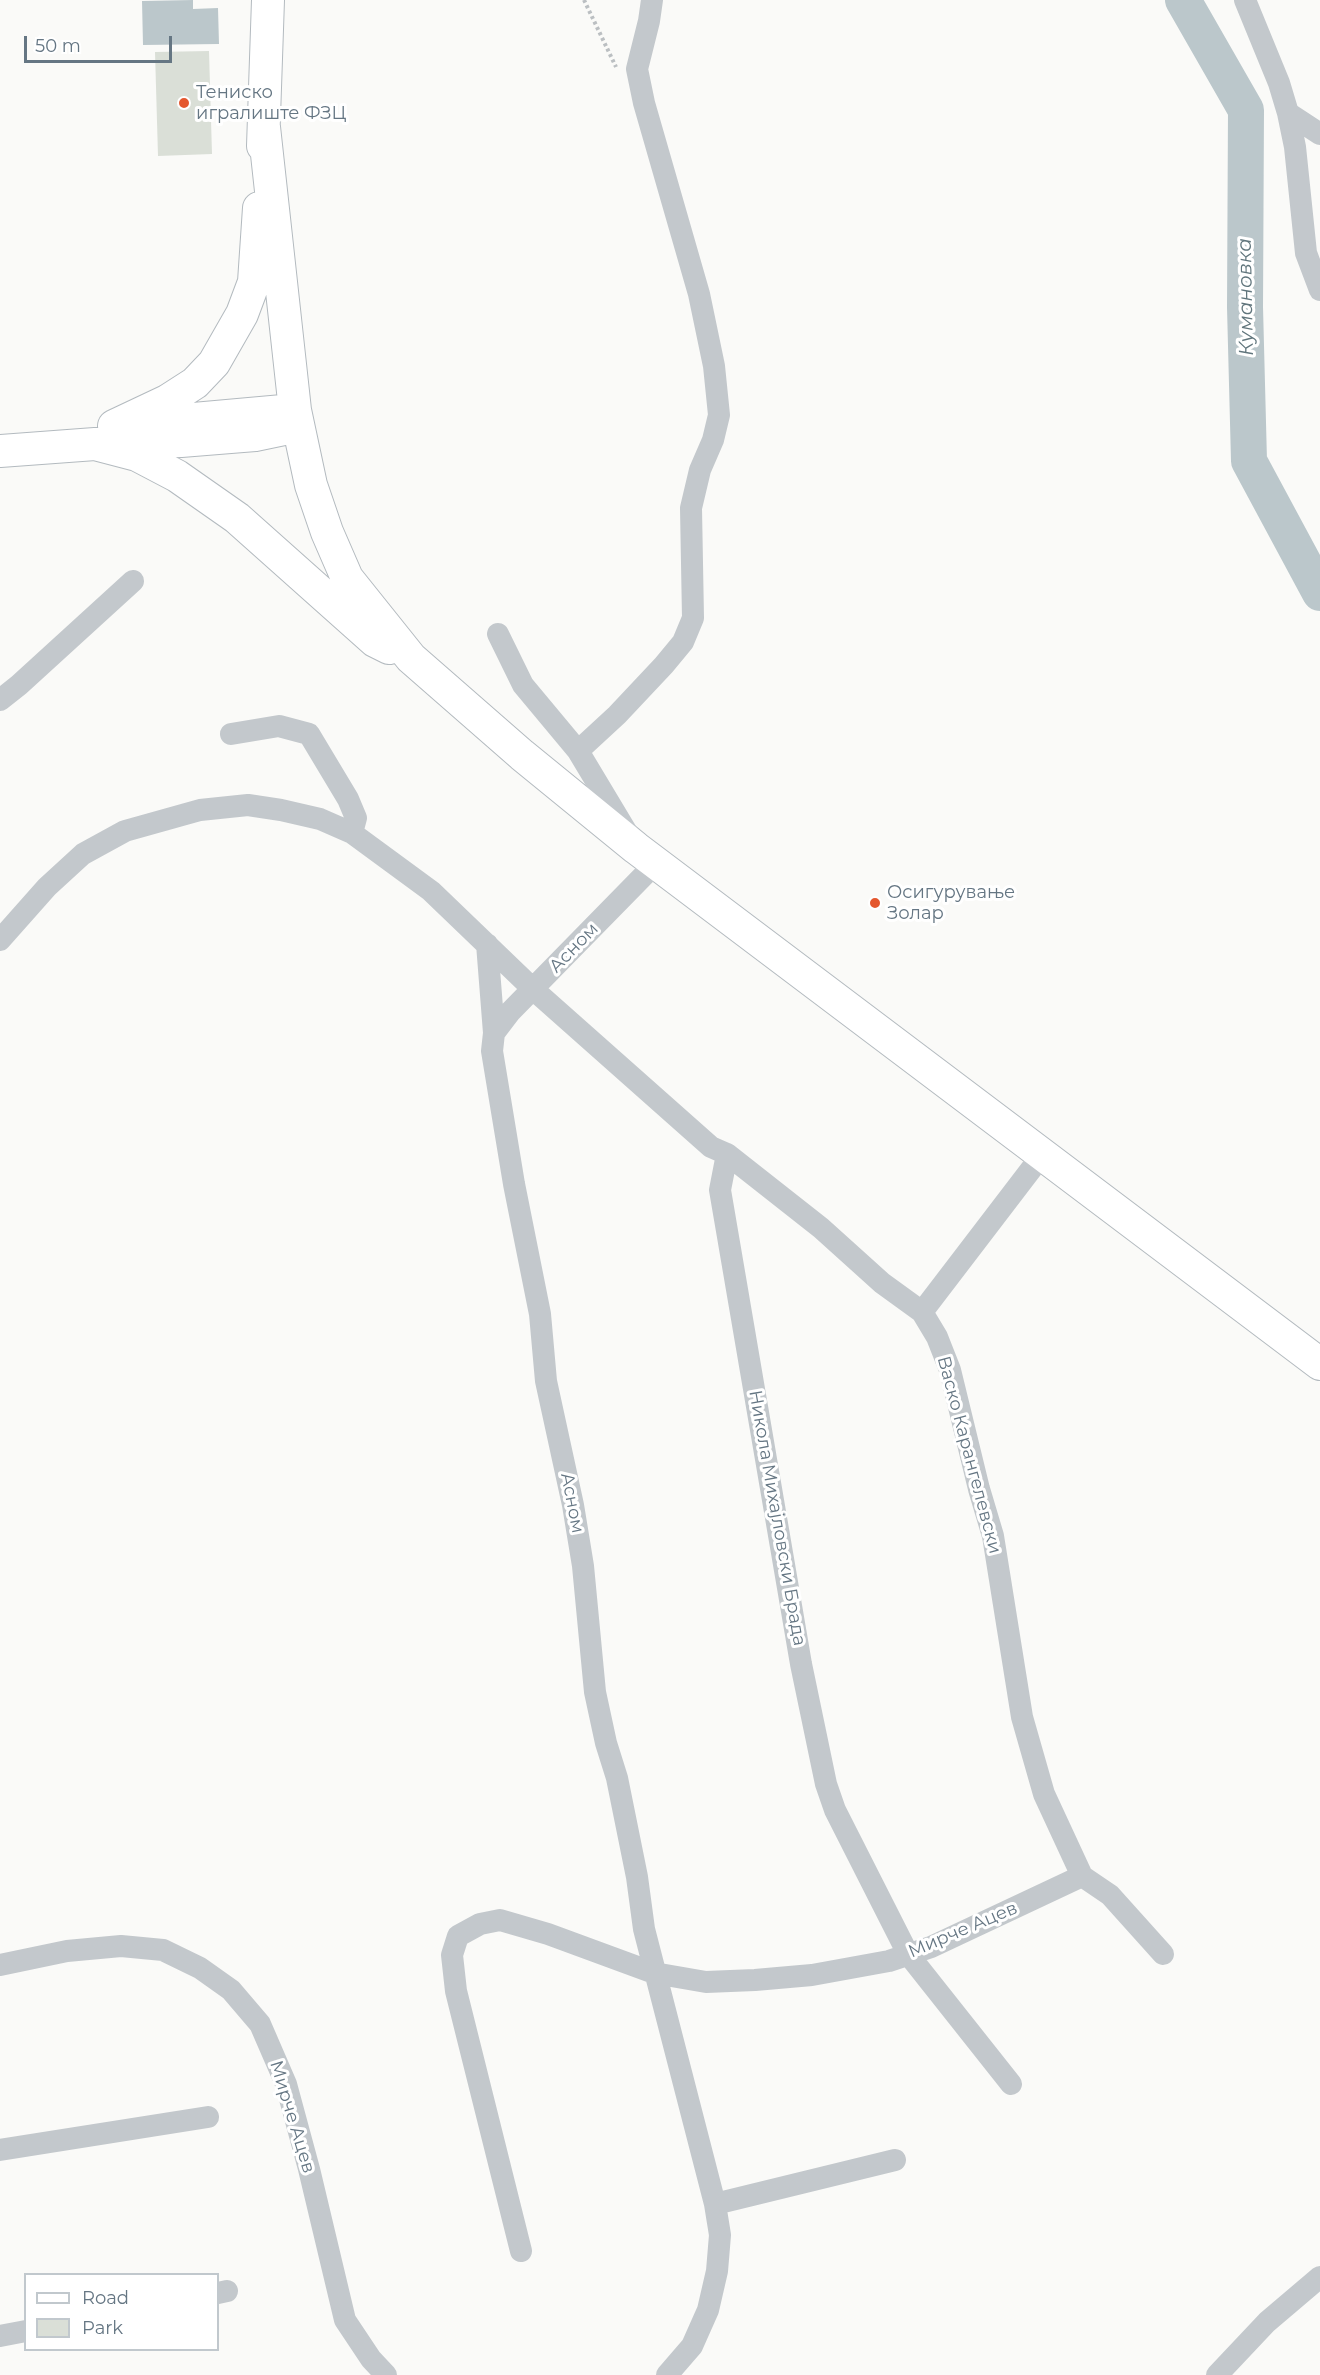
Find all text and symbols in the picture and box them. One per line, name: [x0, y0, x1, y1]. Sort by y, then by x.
scale bar: [27, 24, 176, 62]
text: 50 m: [35, 35, 81, 57]
place label: Тениско игралиште ФЗЦ: [196, 82, 346, 124]
marker: Тениско игралиште ФЗЦ: [177, 96, 191, 110]
water label: Кумановка: [1233, 238, 1259, 356]
place label: Осигурување Золар: [887, 882, 1015, 924]
marker: Осигурување Золар: [868, 896, 882, 910]
street label: Асном: [545, 918, 603, 978]
street label: Васко Карангелевски: [932, 1354, 1006, 1556]
street label: Никола Михајловски Брада: [744, 1388, 810, 1648]
street label: Асном: [556, 1471, 588, 1535]
street label: Мирче Ацев: [905, 1897, 1021, 1963]
street label: Мирче Ацев: [265, 2058, 319, 2176]
legend: [24, 2273, 219, 2351]
text: Road: [82, 2287, 129, 2309]
text: Park: [82, 2317, 123, 2339]

